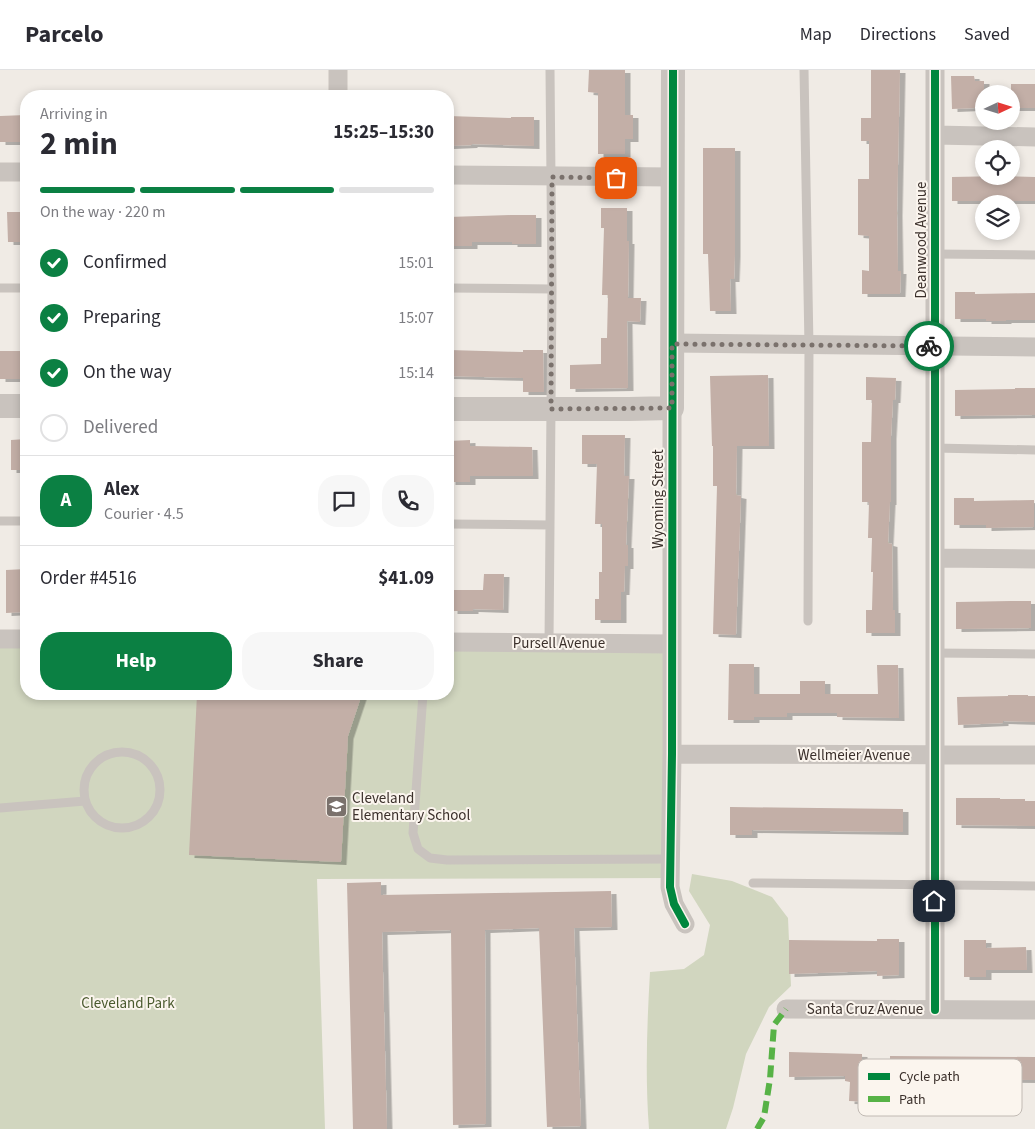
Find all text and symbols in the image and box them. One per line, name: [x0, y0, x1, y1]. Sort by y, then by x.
text: Parcelo: [25, 17, 104, 52]
text: Map: [800, 22, 832, 47]
text: Directions: [860, 22, 936, 47]
text: Saved: [964, 22, 1010, 47]
north arrow: [975, 85, 1020, 130]
map controls: [975, 85, 1020, 240]
text: Arriving in: [40, 103, 108, 125]
text: 15:25–15:30: [333, 119, 434, 146]
text: 2 min: [40, 121, 118, 167]
button: locate: [975, 140, 1020, 185]
pin: [595, 157, 637, 199]
icon: bag: [602, 164, 630, 192]
street label: Deanwood Avenue: [911, 182, 932, 298]
button: layers: [975, 195, 1020, 240]
text: On the way · 220 m: [40, 201, 165, 223]
icon: check: [40, 249, 68, 277]
text: Confirmed: [83, 249, 167, 276]
text: 15:01: [398, 252, 434, 274]
icon: check: [40, 304, 68, 332]
text: Preparing: [83, 304, 161, 331]
text: 15:07: [398, 307, 434, 329]
courier: [904, 321, 954, 371]
icon: bike: [915, 332, 943, 360]
icon: check: [40, 359, 68, 387]
text: On the way: [83, 359, 172, 386]
text: 15:14: [398, 362, 434, 384]
text: Delivered: [83, 414, 158, 441]
street label: Wyoming Street: [648, 449, 669, 549]
button: chat: [318, 475, 370, 527]
button: phone: [382, 475, 434, 527]
text: Alex: [104, 476, 140, 503]
text: A: [61, 487, 71, 514]
text: Courier · 4.5: [104, 503, 184, 525]
text: Order #4516: [40, 565, 137, 592]
text: $41.09: [378, 565, 434, 592]
button: Help: [40, 632, 232, 690]
button: Share: [242, 632, 434, 690]
street label: Pursell Avenue: [513, 633, 605, 654]
street label: Wellmeier Avenue: [798, 745, 910, 766]
place label: Cleveland Elementary School: [352, 788, 470, 826]
school or university icon: Cleveland Elementary School: [324, 795, 348, 819]
pin: [913, 880, 955, 922]
icon: home: [920, 887, 948, 915]
park label: Cleveland Park: [81, 993, 175, 1014]
street label: Santa Cruz Avenue: [807, 999, 923, 1020]
legend: [858, 1059, 1022, 1116]
text: Cycle path: [899, 1067, 960, 1087]
text: Path: [899, 1090, 926, 1110]

